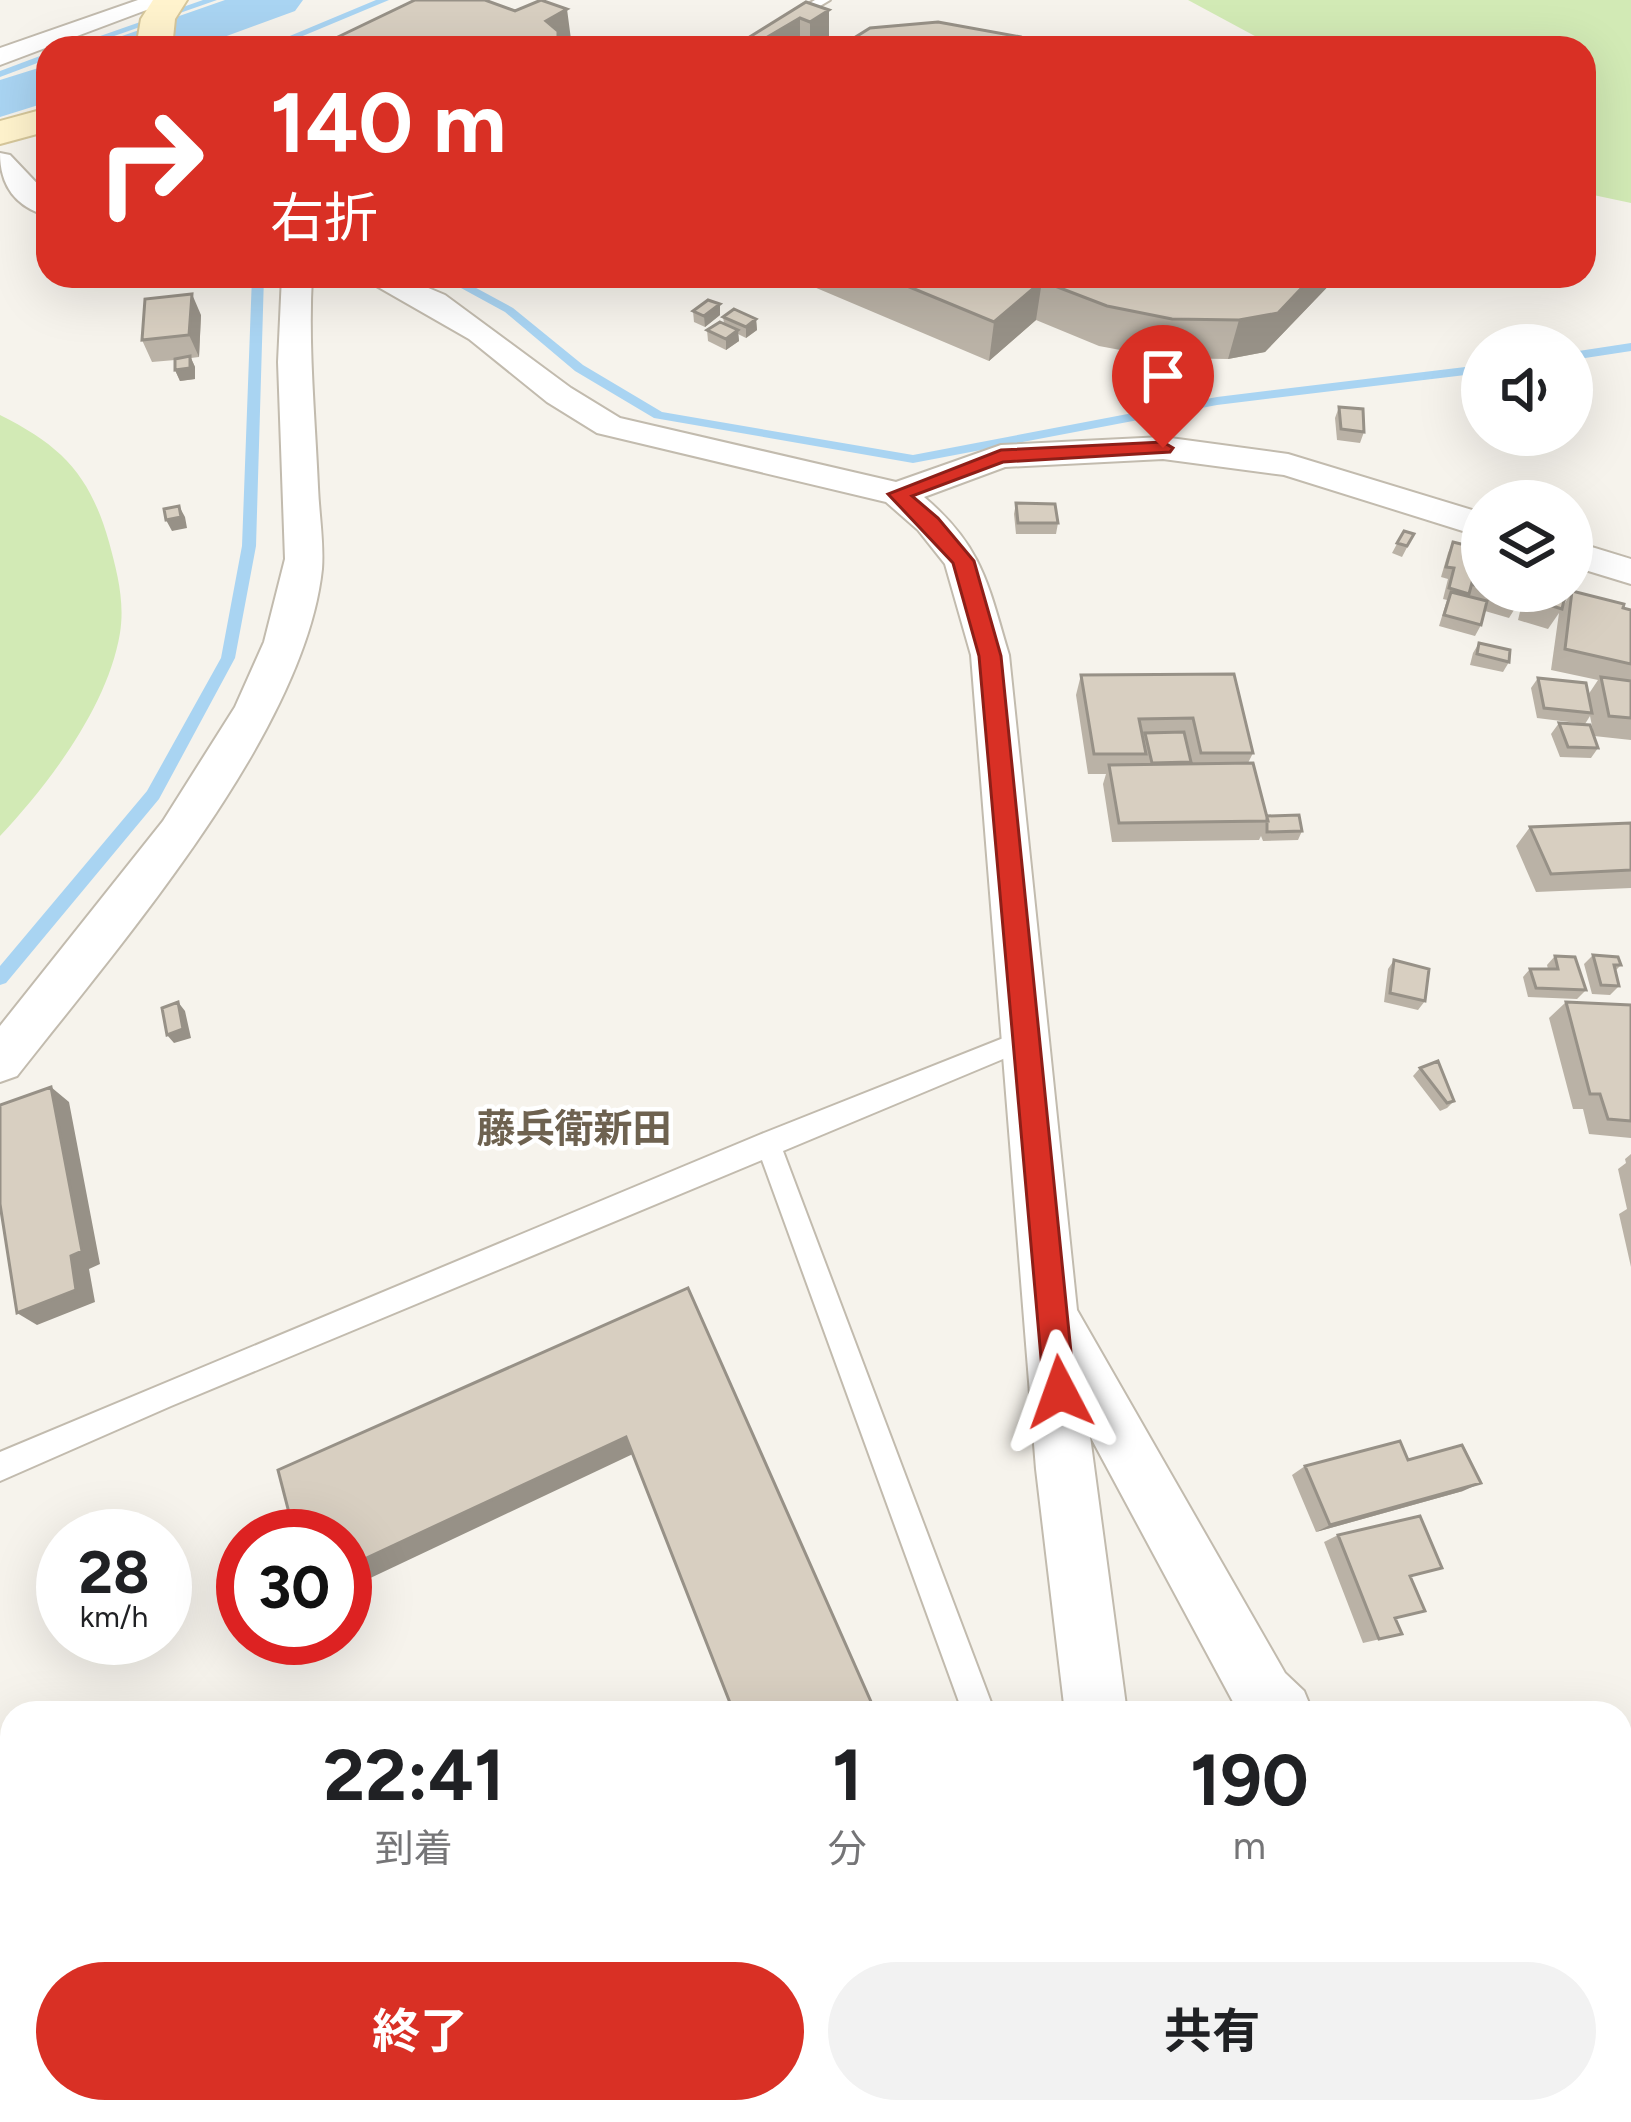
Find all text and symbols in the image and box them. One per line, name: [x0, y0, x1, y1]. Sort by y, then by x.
text: 140 m: [270, 72, 506, 173]
icon: right: [72, 84, 228, 240]
text: 右折: [270, 186, 378, 251]
map controls: [1461, 324, 1593, 612]
button: sound: [1461, 324, 1593, 456]
pin: [1112, 325, 1214, 448]
icon: arrive: [1130, 343, 1196, 409]
button: layers: [1461, 480, 1593, 612]
district label: 藤兵衛新田: [476, 1105, 672, 1152]
position arrow: [997, 1329, 1123, 1455]
speed limit sign: 30: [216, 1509, 372, 1665]
text: 28: [78, 1536, 150, 1608]
text: km/h: [80, 1598, 148, 1635]
text: 22:41: [323, 1732, 504, 1818]
text: 1: [832, 1732, 862, 1818]
text: 190: [1190, 1737, 1309, 1823]
text: m: [1233, 1822, 1266, 1869]
text: 到着: [375, 1825, 453, 1872]
text: 分: [828, 1825, 867, 1872]
button: 終了: [36, 1962, 804, 2100]
button: 共有: [828, 1962, 1596, 2100]

